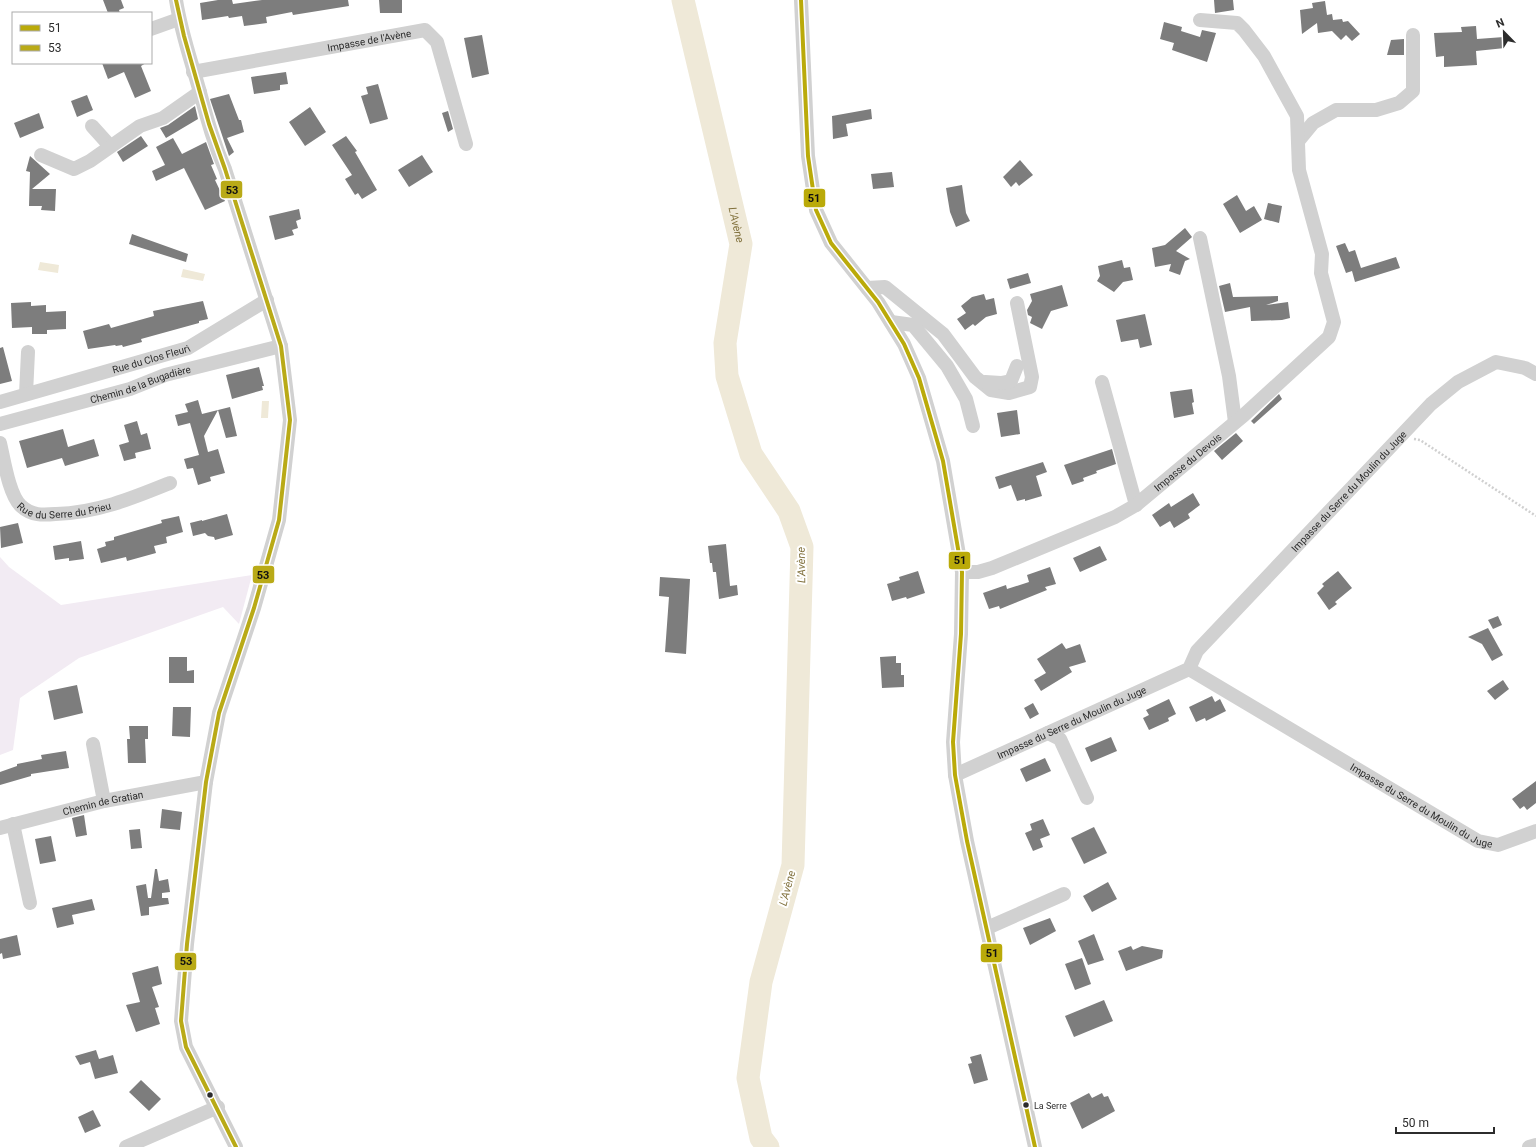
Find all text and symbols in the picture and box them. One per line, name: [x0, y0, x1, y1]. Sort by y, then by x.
legend: [12, 12, 152, 64]
north arrow: [1484, 12, 1524, 52]
text: N: [1494, 16, 1507, 31]
text: 51: [48, 21, 62, 35]
street label: Impasse de l'Avène: [326, 28, 412, 54]
text: 53: [48, 41, 62, 55]
line badge: 53: [220, 180, 243, 199]
text: 53: [226, 184, 238, 197]
line badge: 51: [803, 188, 826, 208]
text: 51: [808, 192, 820, 205]
water label: L'Avène: [725, 206, 747, 244]
street label: Rue du Clos Fleuri: [111, 343, 192, 375]
street label: Chemin de la Bugadière: [89, 364, 192, 406]
street label: Impasse du Serre du Moulin du Juge: [1289, 429, 1409, 554]
street label: Impasse du Devois: [1152, 431, 1224, 494]
street label: Rue du Serre du Prieu: [15, 500, 112, 521]
water label: L'Avène: [795, 547, 808, 583]
line badge: 51: [948, 551, 971, 570]
text: 51: [954, 554, 966, 567]
line badge: 53: [252, 565, 275, 584]
text: 53: [257, 569, 269, 582]
street label: Impasse du Serre du Moulin du Juge: [996, 684, 1148, 761]
street label: Impasse du Serre du Moulin du Juge: [1348, 761, 1493, 850]
street label: Chemin de Gratian: [62, 789, 144, 817]
water label: L'Avène: [777, 869, 799, 907]
line badge: 51: [980, 943, 1003, 963]
text: 51: [986, 947, 998, 960]
line badge: 53: [174, 952, 197, 971]
text: 53: [180, 955, 192, 968]
unlabelled marker: [205, 1090, 215, 1100]
marker: La Serre: [1021, 1100, 1031, 1110]
place label: La Serre: [1034, 1101, 1067, 1111]
scale bar: [1396, 1109, 1494, 1135]
text: 50 m: [1402, 1116, 1429, 1130]

